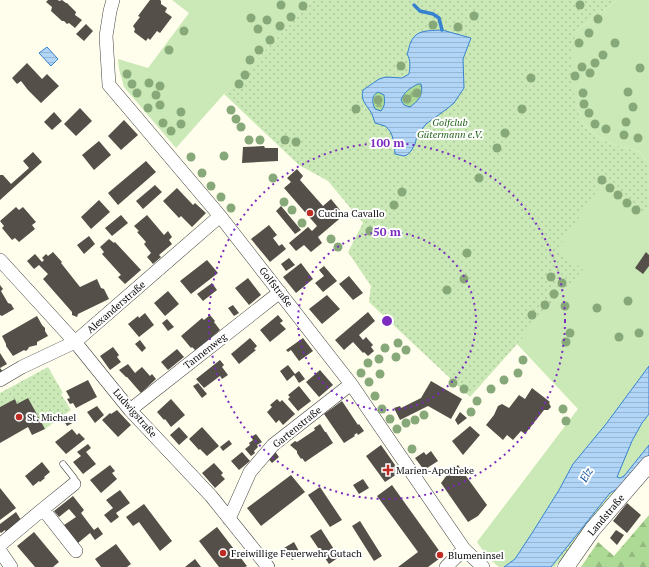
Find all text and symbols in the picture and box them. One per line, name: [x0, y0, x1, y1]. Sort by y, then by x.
park label: Golfclub Gütermann e.V.: [417, 116, 483, 141]
text: 100 m: [370, 135, 404, 150]
place label: Cucina Cavallo: [318, 207, 385, 220]
marker: Cucina Cavallo: [305, 208, 315, 218]
text: 50 m: [373, 224, 401, 239]
street label: Golfstraße: [256, 264, 296, 310]
street label: Alexanderstraße: [84, 278, 148, 336]
centre of rings: [380, 314, 394, 328]
street label: Tannenweg: [181, 330, 230, 372]
street label: Ludwigstraße: [110, 386, 160, 440]
street label: Gartenstraße: [270, 403, 324, 451]
place label: St. Michael: [27, 411, 76, 424]
marker: St. Michael: [14, 412, 24, 422]
place label: Marien-Apotheke: [396, 464, 474, 477]
water label: Elz: [576, 464, 596, 485]
marker: Marien-Apotheke: [383, 465, 393, 475]
street label: Landstraße: [585, 492, 627, 538]
place label: Freiwillige Feuerwehr Gutach: [231, 547, 362, 560]
marker: Freiwillige Feuerwehr Gutach: [218, 548, 228, 558]
place label: Blumeninsel: [448, 549, 504, 562]
marker: Blumeninsel: [435, 550, 445, 560]

